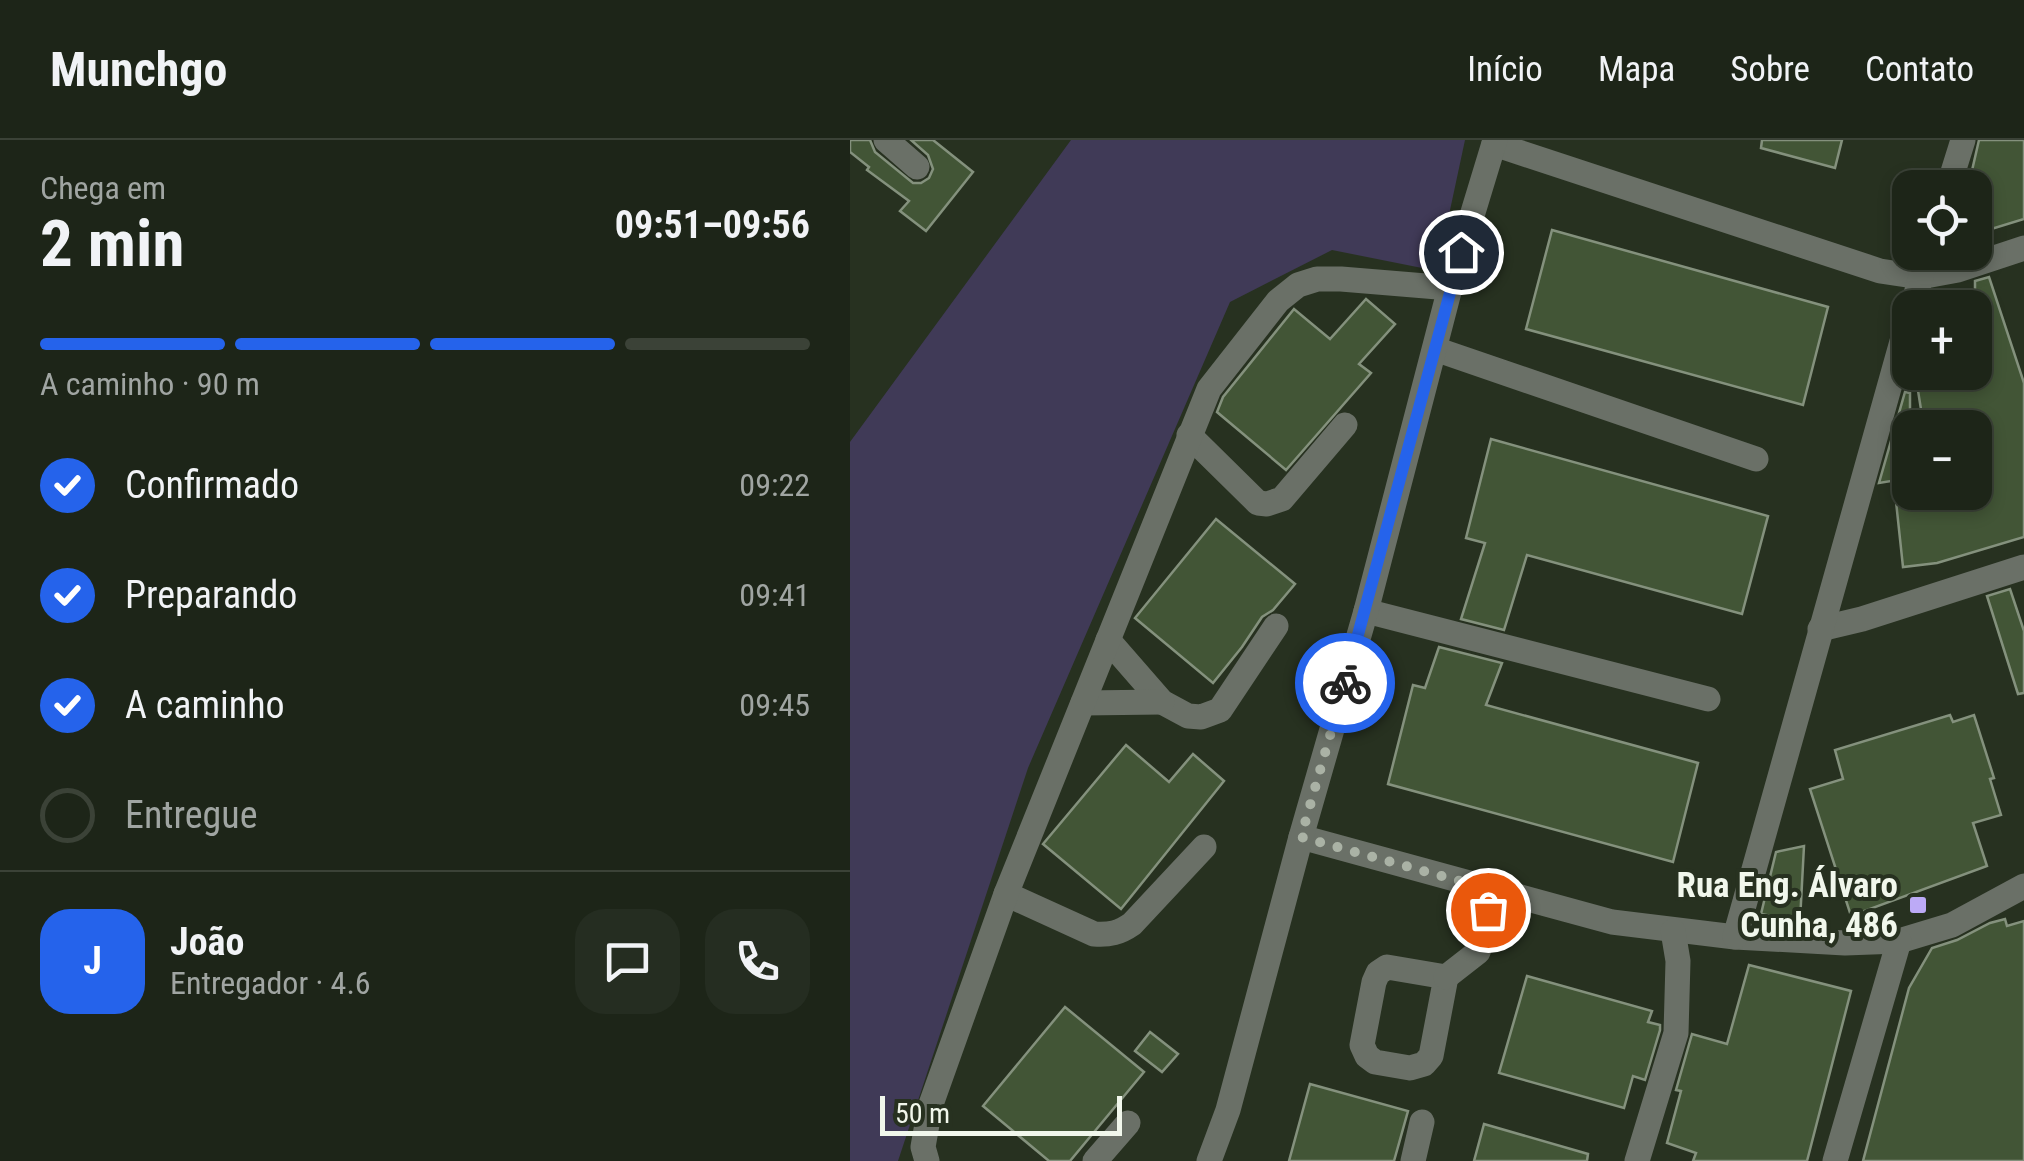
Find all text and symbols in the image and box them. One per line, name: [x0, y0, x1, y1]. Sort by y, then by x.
text: Munchgo: [50, 41, 227, 98]
text: Início: [1467, 49, 1543, 90]
text: Mapa: [1598, 49, 1675, 90]
text: Sobre: [1730, 49, 1810, 90]
text: Contato: [1865, 49, 1974, 90]
text: Chega em: [40, 169, 166, 207]
map controls: [1892, 170, 1992, 510]
button: locate: [1892, 170, 1992, 270]
text: 09:51–09:56: [615, 203, 810, 247]
text: 2 min: [40, 206, 184, 282]
pin: [1419, 210, 1504, 295]
icon: home: [1434, 225, 1489, 280]
button: +: [1892, 290, 1992, 390]
text: A caminho · 90 m: [40, 365, 260, 403]
button: −: [1892, 410, 1992, 510]
icon: check: [40, 458, 95, 513]
text: Confirmado: [125, 463, 299, 507]
text: 09:22: [739, 466, 810, 504]
icon: check: [40, 568, 95, 623]
text: Preparando: [125, 573, 297, 617]
text: 09:41: [739, 576, 810, 614]
courier: [1295, 633, 1395, 733]
icon: bike: [1318, 656, 1373, 711]
icon: check: [40, 678, 95, 733]
text: A caminho: [125, 683, 285, 727]
text: 09:45: [739, 686, 810, 724]
text: Entregue: [125, 793, 258, 837]
place label: Rua Eng. Álvaro Cunha, 486: [1677, 865, 1898, 946]
pin: [1446, 868, 1531, 953]
icon: bag: [1461, 883, 1516, 938]
marker: Rua Eng. Álvaro Cunha, 486: [1907, 894, 1929, 916]
button: chat: [575, 909, 680, 1014]
button: phone: [705, 909, 810, 1014]
text: João: [170, 920, 244, 964]
text: J: [83, 939, 102, 983]
text: Entregador · 4.6: [170, 964, 371, 1002]
scale bar: [880, 1091, 1122, 1136]
text: 50 m: [895, 1097, 950, 1130]

